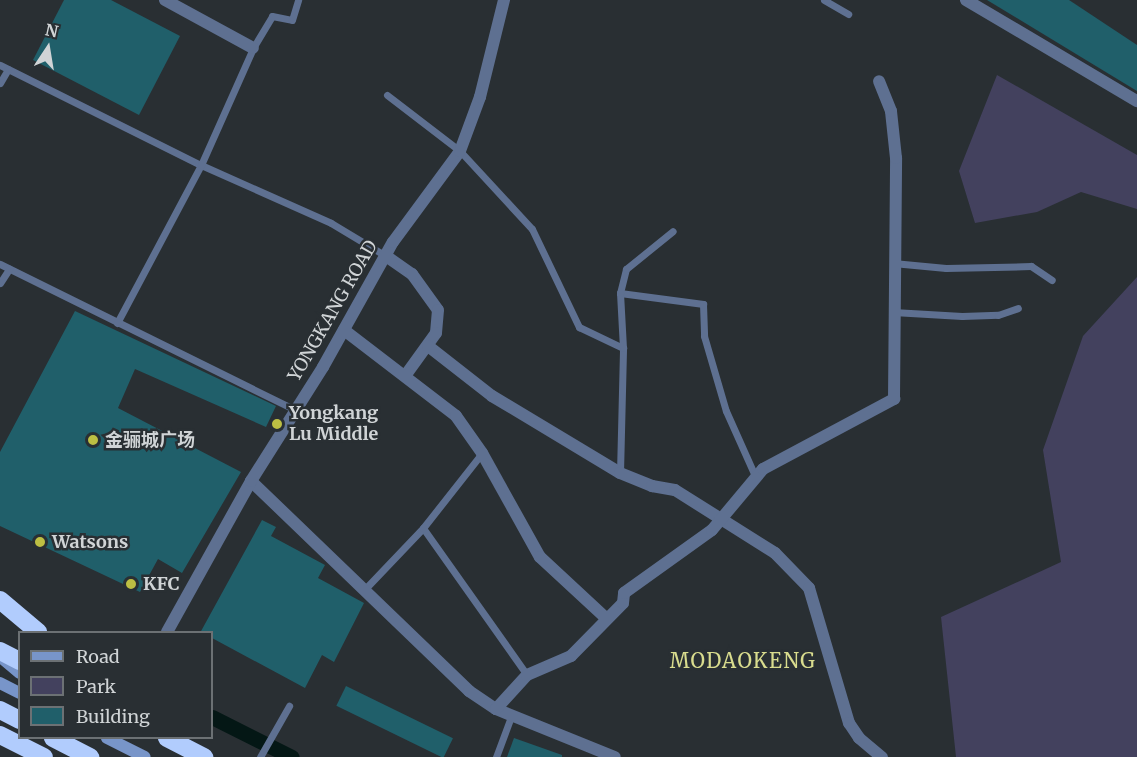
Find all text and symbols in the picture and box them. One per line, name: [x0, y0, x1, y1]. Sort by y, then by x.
north arrow: [18, 18, 78, 78]
text: N: [43, 19, 60, 41]
street label: YONGKANG ROAD: [284, 237, 382, 385]
place label: Yongkang Lu Middle: [289, 403, 378, 446]
marker: Yongkang Lu Middle: [270, 417, 284, 431]
place label: 金骊城广场: [105, 429, 195, 451]
marker: 金骊城广场: [86, 433, 100, 447]
place label: Watsons: [52, 531, 128, 553]
marker: Watsons: [33, 535, 47, 549]
place label: KFC: [143, 573, 180, 595]
marker: KFC: [124, 577, 138, 591]
legend: [18, 631, 213, 739]
text: Road: [76, 645, 120, 668]
district label: MODAOKENG: [670, 648, 816, 672]
text: Park: [76, 675, 116, 698]
text: Building: [76, 705, 150, 728]

